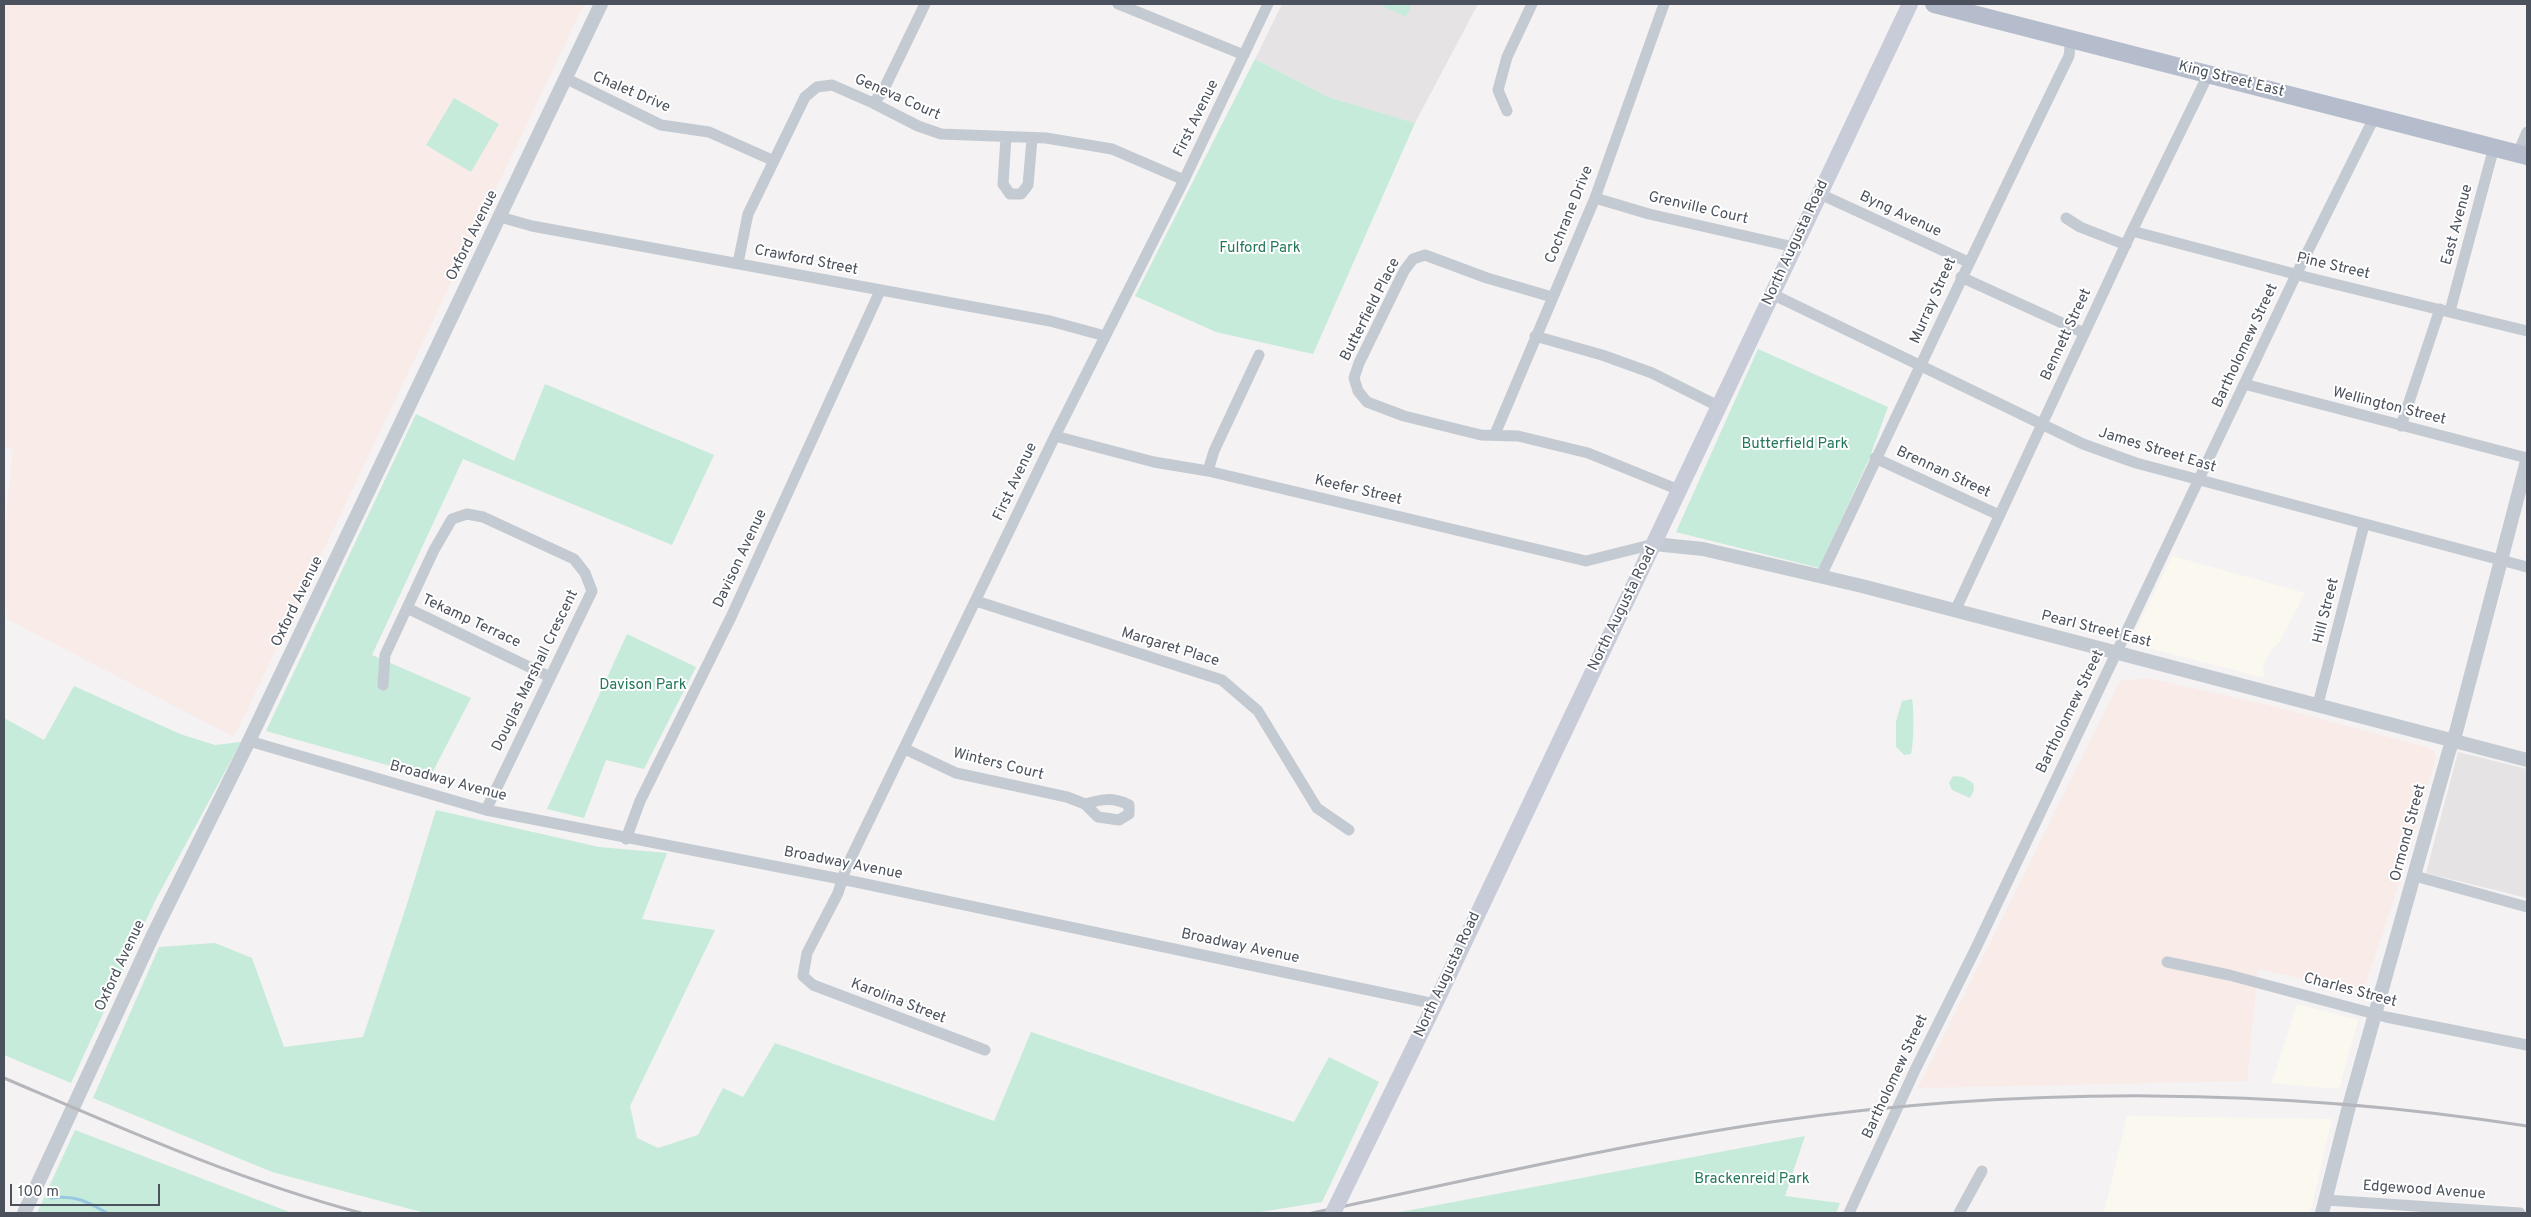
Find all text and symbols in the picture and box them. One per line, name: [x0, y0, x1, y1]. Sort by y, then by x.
street label: King Street East: [2176, 58, 2286, 102]
street label: Chalet Drive: [589, 69, 673, 117]
street label: Geneva Court: [851, 71, 943, 125]
street label: First Avenue: [1170, 77, 1224, 161]
street label: Cochrane Drive: [1542, 163, 1598, 267]
street label: North Augusta Road: [1759, 177, 1833, 309]
street label: East Avenue: [2439, 183, 2477, 267]
street label: Oxford Avenue: [443, 188, 503, 284]
street label: Byng Avenue: [1856, 188, 1944, 242]
street label: Grenville Court: [1646, 189, 1750, 229]
park label: Fulford Park: [1219, 240, 1301, 258]
street label: Crawford Street: [753, 242, 859, 280]
street label: Pine Street: [2295, 250, 2371, 284]
street label: Butterfield Place: [1337, 255, 1405, 365]
street label: Murray Street: [1907, 255, 1961, 347]
street label: Bartholomew Street: [2209, 281, 2283, 411]
street label: Bennett Street: [2038, 286, 2096, 384]
street label: Wellington Street: [2330, 384, 2448, 430]
street label: James Street East: [2096, 425, 2218, 477]
park label: Butterfield Park: [1741, 436, 1849, 454]
street label: First Avenue: [990, 440, 1042, 524]
street label: Brennan Street: [1893, 443, 1993, 503]
street label: Keefer Street: [1313, 472, 1403, 510]
street label: Davison Avenue: [710, 507, 772, 611]
street label: North Augusta Road: [1585, 544, 1661, 674]
street label: Oxford Avenue: [268, 554, 328, 650]
street label: Hill Street: [2310, 576, 2344, 646]
street label: Douglas Marshall Crescent: [489, 587, 583, 755]
street label: Tekamp Terrace: [419, 591, 523, 653]
street label: Pearl Street East: [2039, 608, 2153, 652]
street label: Margaret Place: [1119, 625, 1221, 671]
street label: Bartholomew Street: [2033, 647, 2109, 777]
park label: Davison Park: [599, 677, 687, 695]
street label: Winters Court: [951, 745, 1045, 785]
street label: Broadway Avenue: [387, 758, 509, 806]
street label: Ormond Street: [2387, 782, 2431, 884]
street label: Broadway Avenue: [782, 844, 904, 884]
street label: North Augusta Road: [1411, 909, 1485, 1041]
street label: Oxford Avenue: [92, 918, 150, 1014]
street label: Broadway Avenue: [1179, 926, 1301, 968]
street label: Charles Street: [2301, 970, 2399, 1012]
street label: Karolina Street: [848, 976, 948, 1028]
street label: Bartholomew Street: [1859, 1012, 1933, 1142]
park label: Brackenreid Park: [1694, 1171, 1810, 1189]
scale bar: [12, 1174, 162, 1206]
street label: Edgewood Avenue: [2362, 1178, 2486, 1204]
text: 100 m: [18, 1183, 59, 1202]

